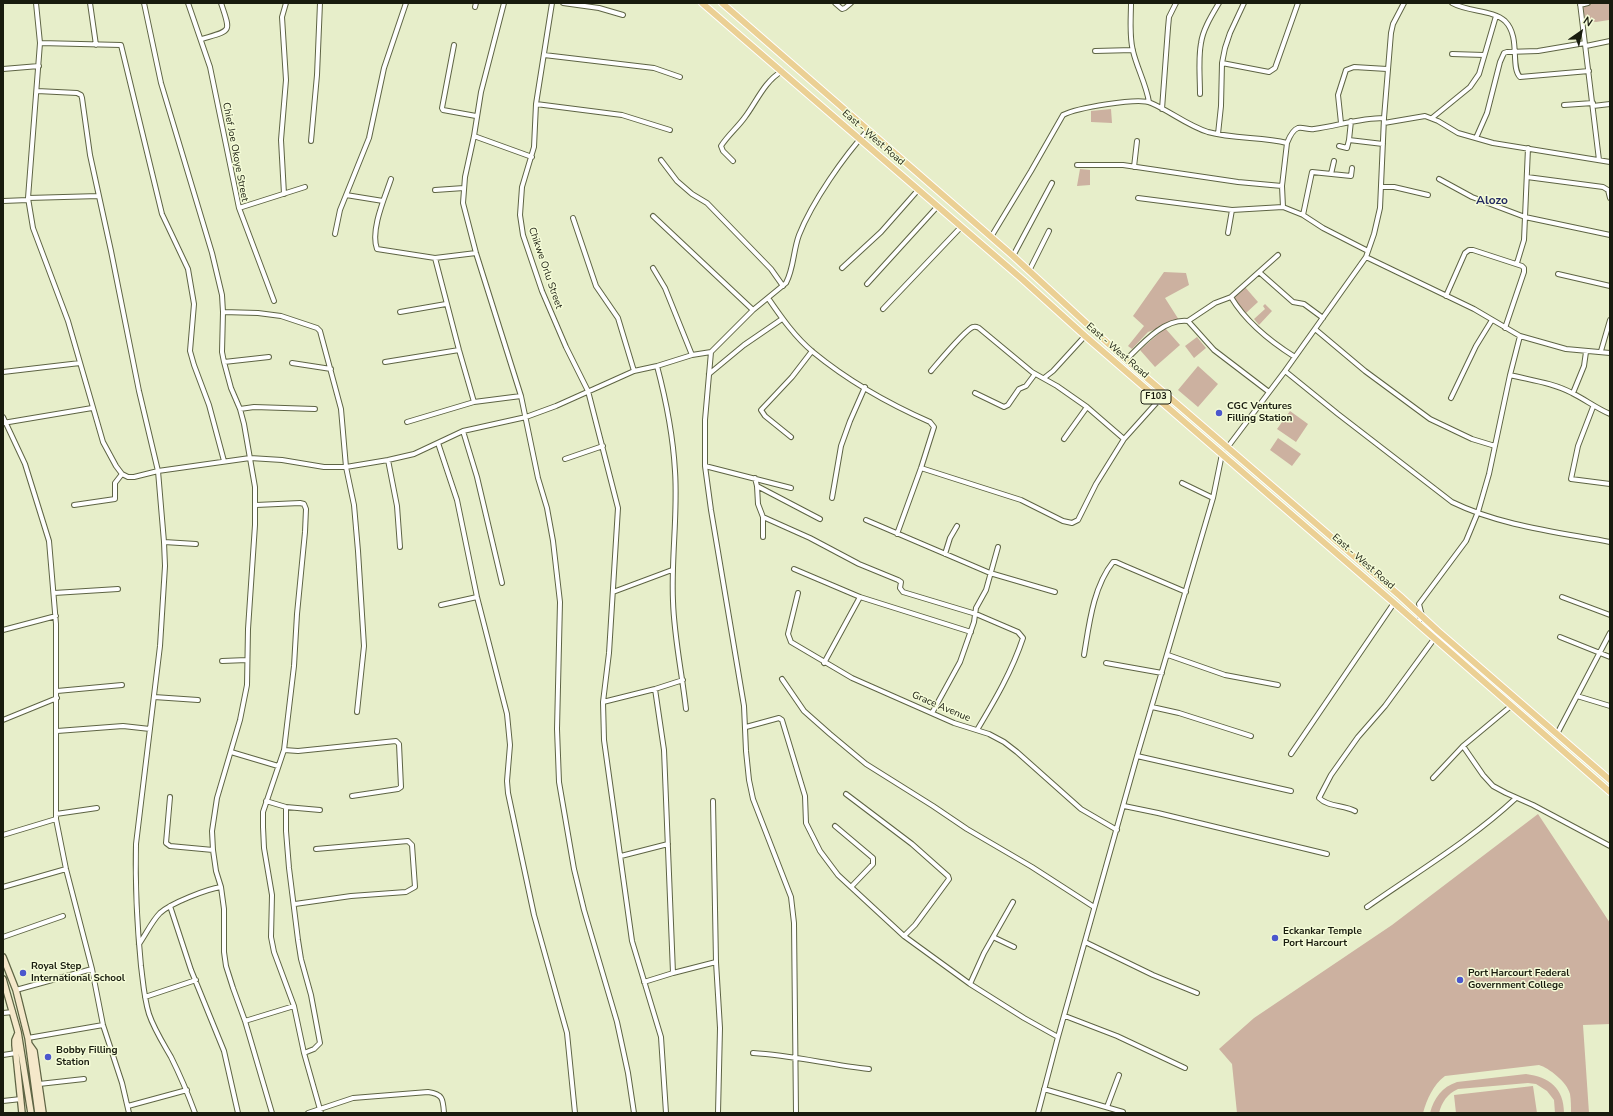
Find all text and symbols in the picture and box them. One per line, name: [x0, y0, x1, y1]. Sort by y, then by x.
north arrow: [1561, 12, 1601, 52]
text: N: [1580, 13, 1596, 30]
street label: Chief Joe Okoye Street: [219, 101, 251, 203]
street label: East - West Road: [839, 108, 907, 168]
district label: Alozo: [1476, 194, 1508, 208]
street label: Chikwe Orlu Street: [525, 226, 565, 310]
street label: East - West Road: [1083, 321, 1151, 381]
road number: F103: [1141, 390, 1171, 404]
place label: CGC Ventures Filling Station: [1227, 401, 1292, 424]
marker: CGC Ventures Filling Station: [1214, 408, 1224, 418]
street label: East - West Road: [1329, 532, 1397, 592]
street label: Grace Avenue: [910, 689, 972, 725]
place label: Eckankar Temple Port Harcourt: [1283, 926, 1362, 950]
marker: Eckankar Temple Port Harcourt: [1270, 933, 1280, 943]
place label: Royal Step International School: [31, 961, 125, 984]
marker: Royal Step International School: [18, 968, 28, 978]
place label: Port Harcourt Federal Government College: [1468, 968, 1570, 992]
marker: Port Harcourt Federal Government College: [1455, 975, 1465, 985]
place label: Bobby Filling Station: [56, 1045, 117, 1068]
marker: Bobby Filling Station: [43, 1052, 53, 1062]

